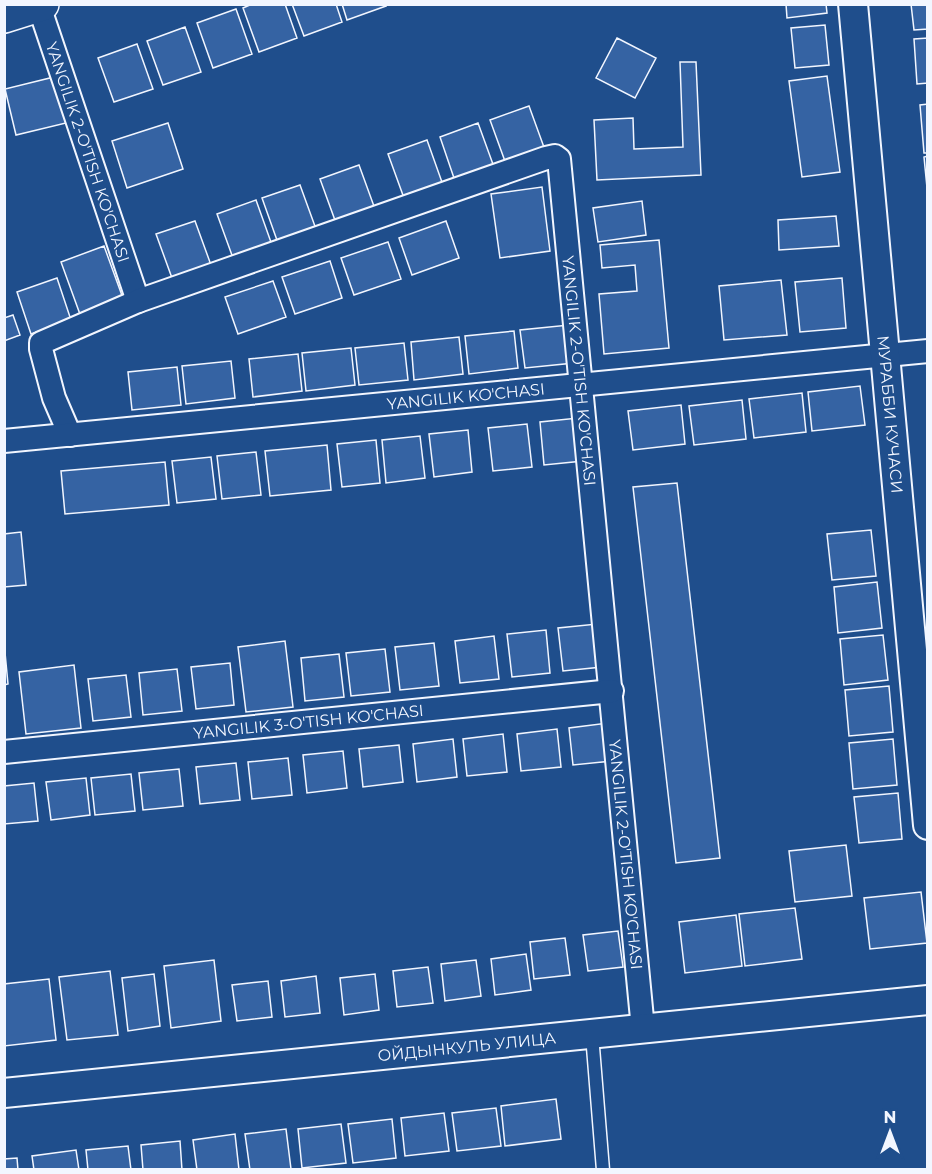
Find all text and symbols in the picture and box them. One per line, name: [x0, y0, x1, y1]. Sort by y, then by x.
street label: YANGILIK 2-O'TISH KO'CHASI: [42, 39, 134, 265]
street label: YANGILIK 2-O'TISH KO'CHASI: [559, 255, 600, 487]
street label: МУРАББИ КУЧАСИ: [874, 334, 907, 494]
street label: YANGILIK KO'CHASI: [386, 379, 546, 413]
street label: YANGILIK 3-O'TISH KO'CHASI: [192, 700, 424, 742]
street label: YANGILIK 2-O'TISH KO'CHASI: [606, 739, 647, 970]
street label: ОЙДЫНКУЛЬ УЛИЦА: [377, 1028, 557, 1065]
north arrow: [860, 1102, 920, 1162]
text: N: [884, 1108, 896, 1127]

